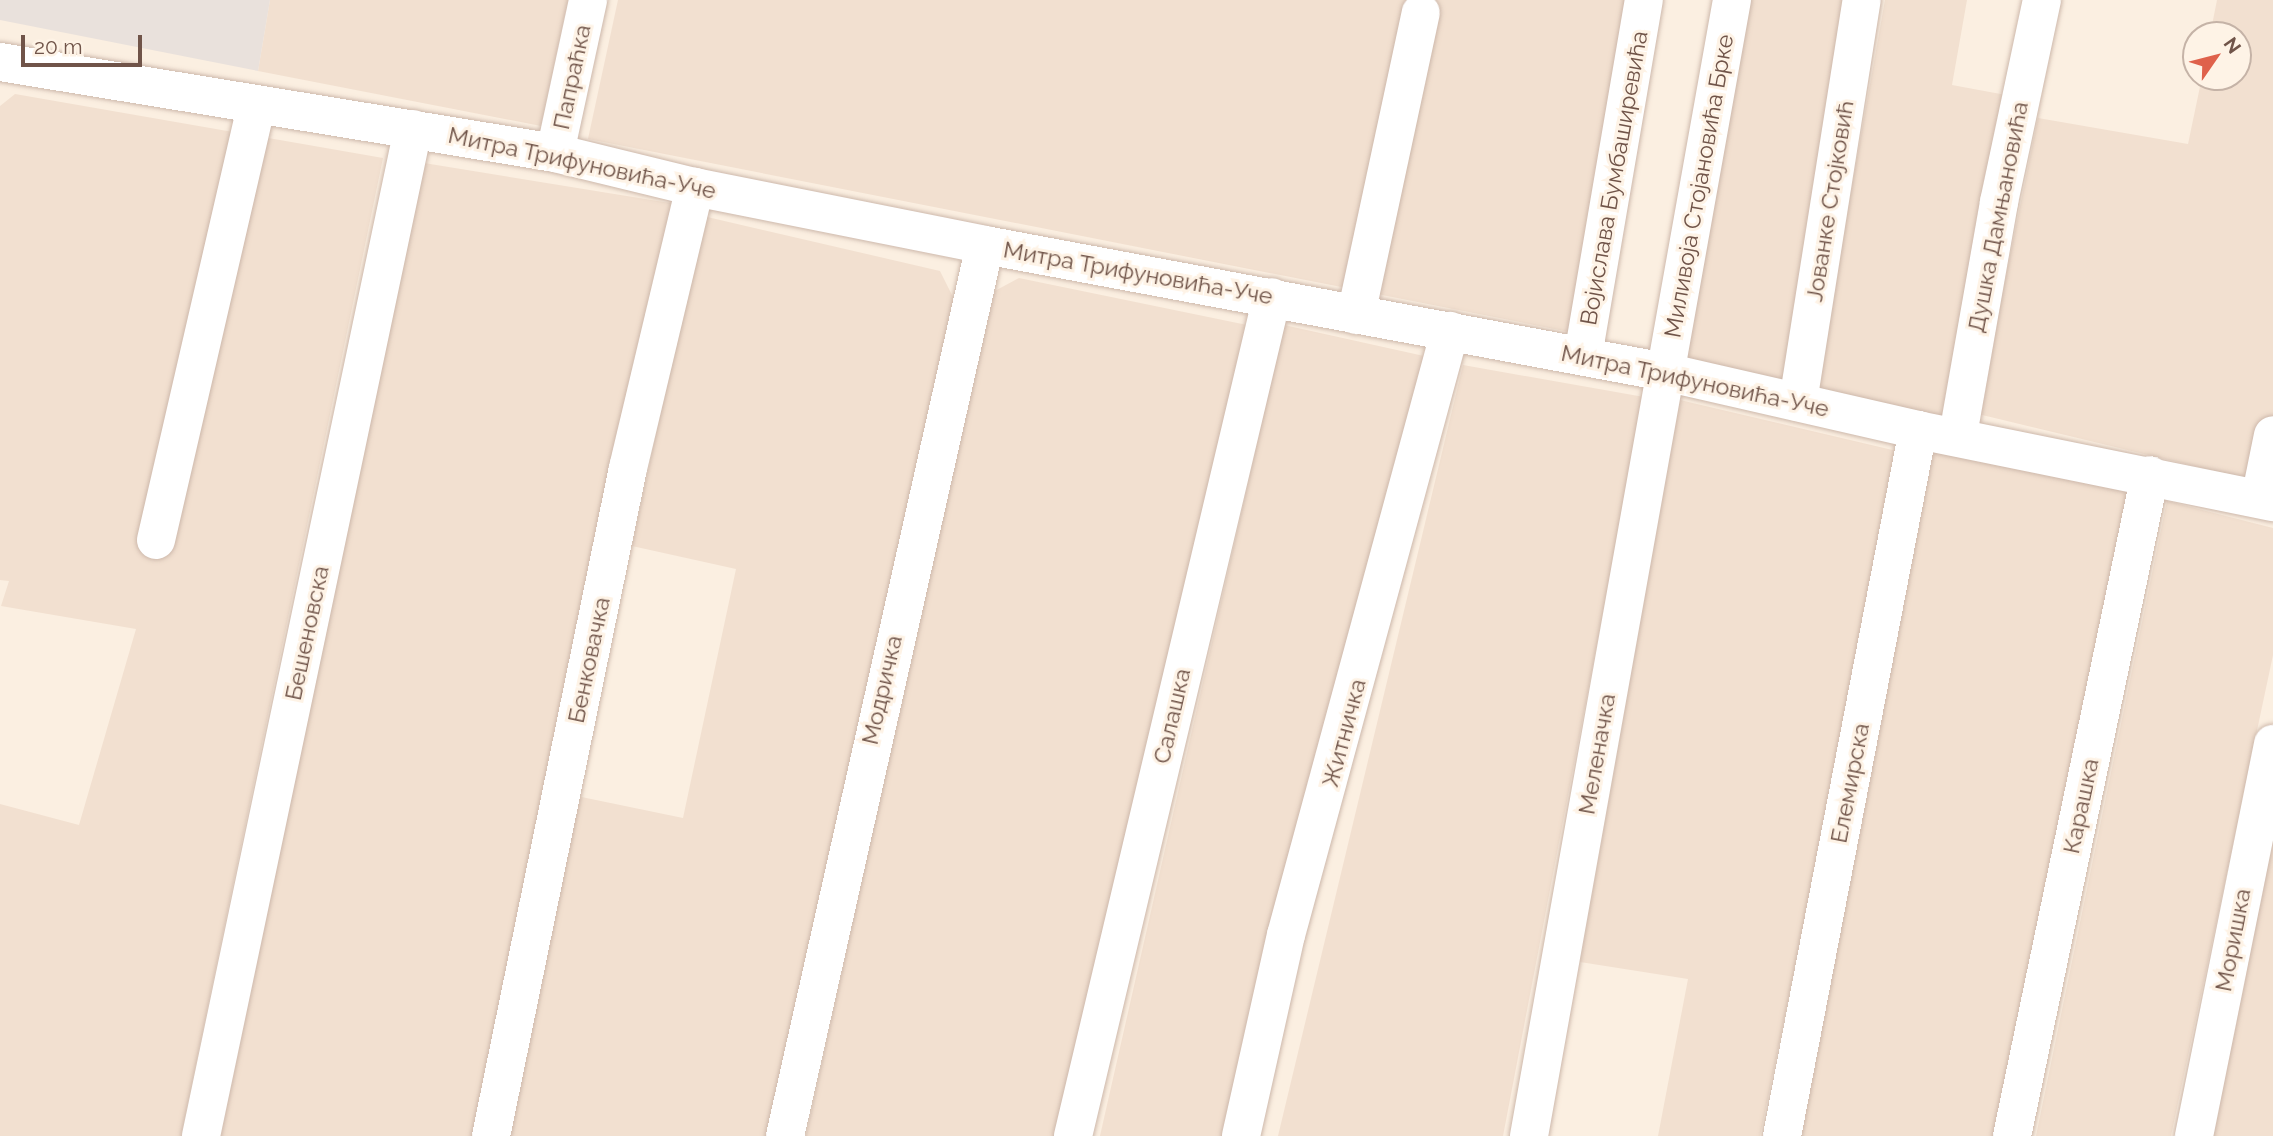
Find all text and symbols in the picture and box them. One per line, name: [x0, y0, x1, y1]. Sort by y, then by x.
scale bar: [24, 21, 145, 65]
north arrow: [2182, 21, 2252, 91]
street label: Папраћка: [547, 22, 597, 132]
street label: Војислава Бумбаширевића: [1574, 29, 1654, 327]
street label: Миливоја Стојановића Брке: [1659, 32, 1739, 340]
text: N: [2219, 33, 2246, 57]
text: 20 m: [34, 34, 82, 59]
street label: Јованке Стојковић: [1800, 98, 1860, 304]
street label: Душка Дамњановића: [1962, 99, 2034, 335]
street label: Митра Трифуновића-Уче: [445, 121, 719, 205]
street label: Митра Трифуновића-Уче: [1001, 236, 1275, 310]
street label: Митра Трифуновића-Уче: [1558, 339, 1832, 423]
street label: Бешеновска: [279, 563, 335, 703]
street label: Бенковачка: [562, 594, 616, 726]
street label: Модричка: [856, 633, 908, 747]
street label: Салашка: [1148, 666, 1196, 766]
street label: Житничка: [1316, 676, 1372, 790]
street label: Меленачка: [1573, 691, 1621, 817]
street label: Елемирска: [1825, 721, 1875, 845]
street label: Карашка: [2057, 756, 2105, 856]
street label: Моришка: [2210, 886, 2256, 994]

